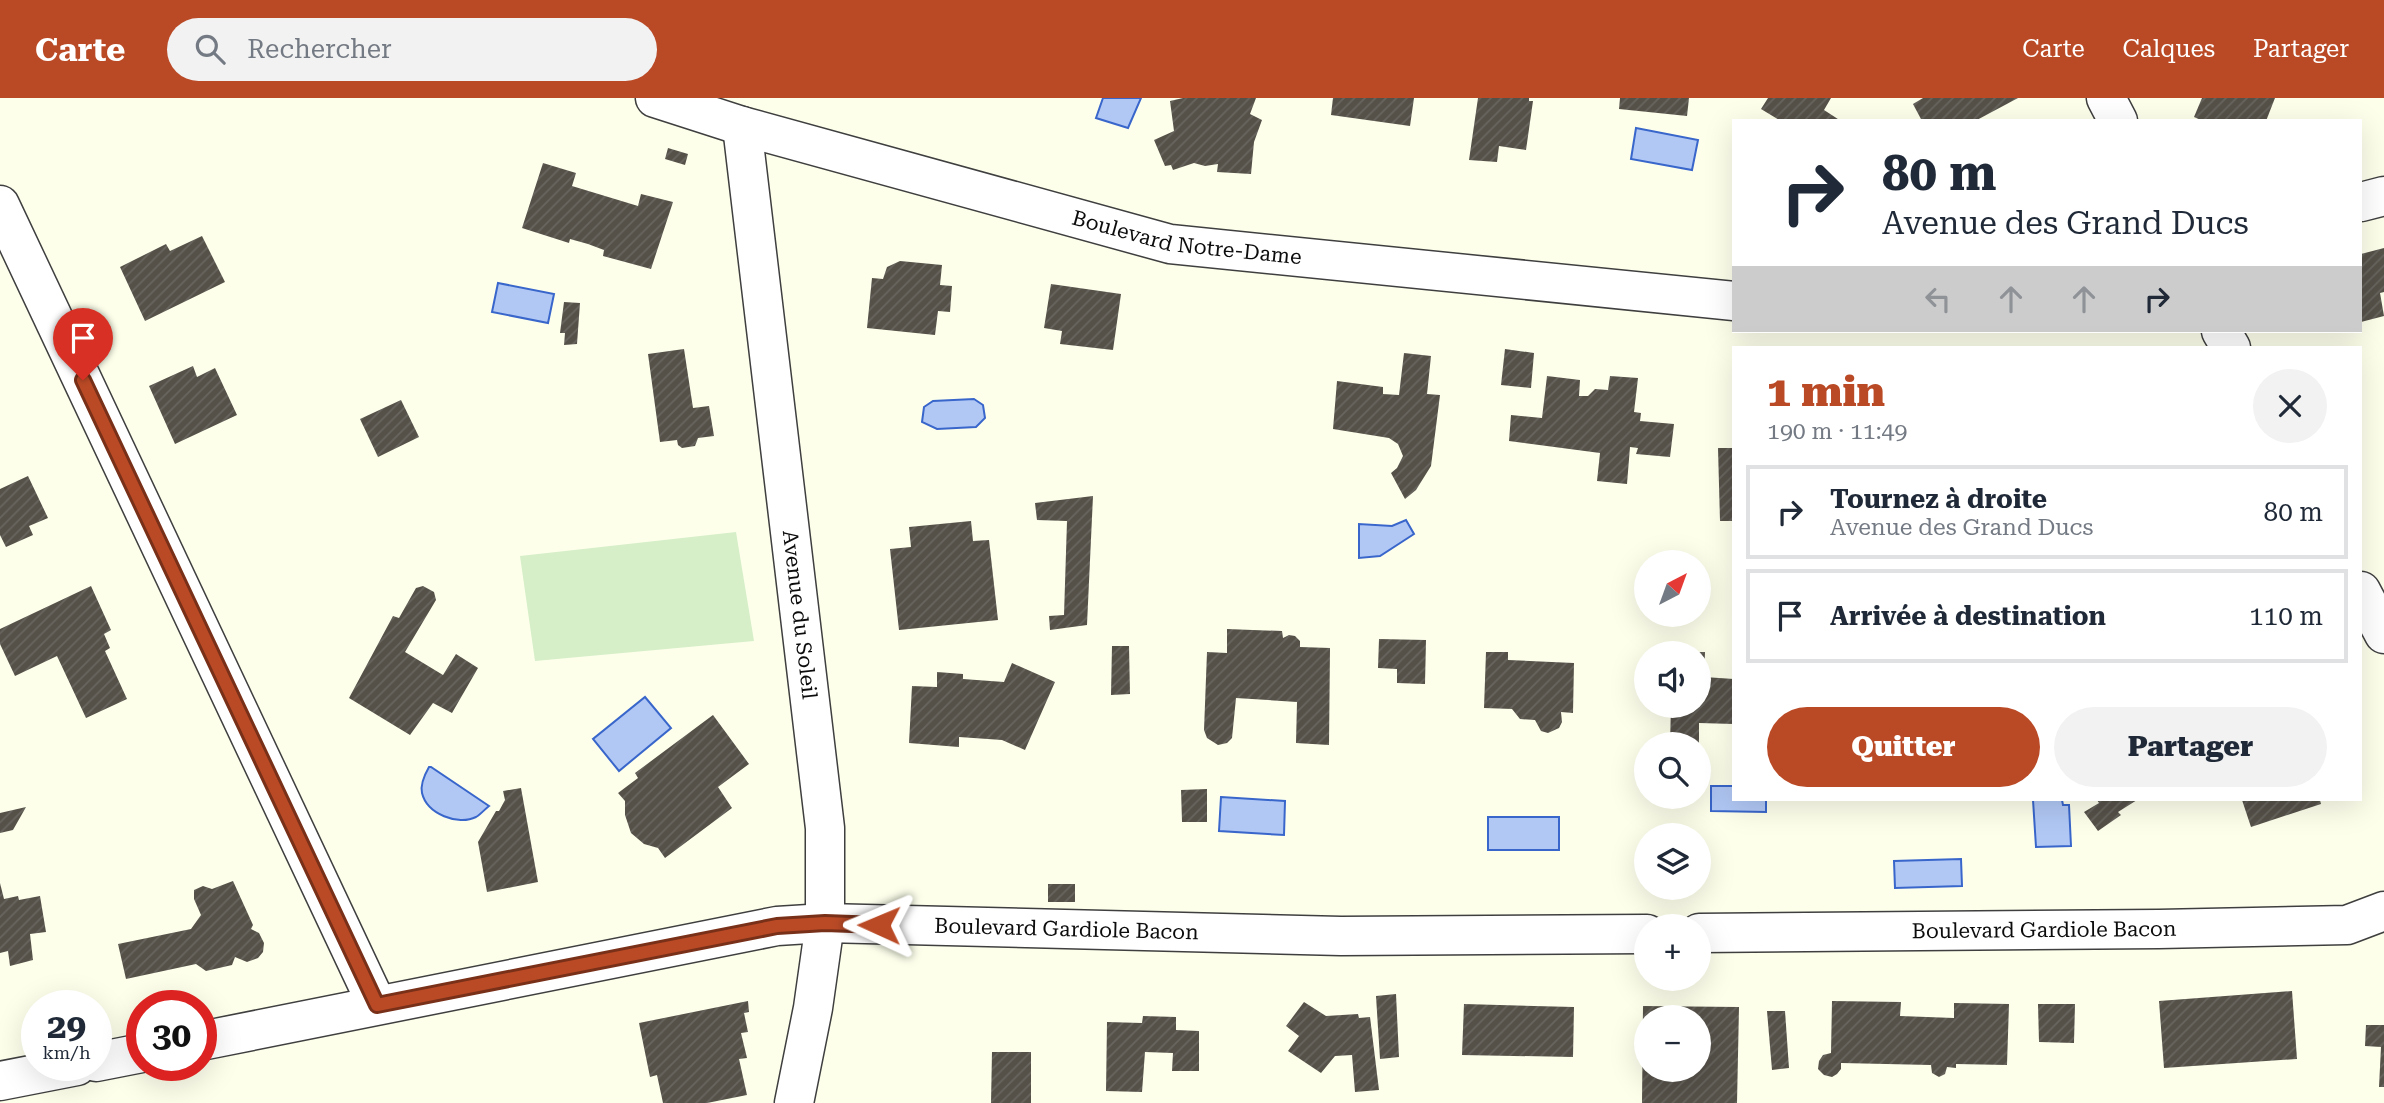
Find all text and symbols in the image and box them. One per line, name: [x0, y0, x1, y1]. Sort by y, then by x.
search box: [167, 18, 657, 81]
text: Carte: [35, 30, 125, 69]
icon: search: [191, 30, 229, 68]
text: Rechercher: [247, 34, 392, 64]
text: Carte: [2022, 35, 2085, 63]
text: Calques: [2123, 35, 2215, 63]
text: Partager: [2253, 35, 2349, 63]
text: 80 m: [1882, 145, 1997, 202]
icon: right: [1767, 147, 1858, 238]
text: Avenue des Grand Ducs: [1882, 204, 2249, 242]
street label: Boulevard Notre-Dame: [1069, 206, 1303, 269]
icon: left: [1919, 280, 1957, 318]
icon: ahead: [1992, 280, 2030, 318]
icon: ahead: [2065, 280, 2103, 318]
icon: right: [2138, 280, 2176, 318]
pin: [53, 308, 113, 380]
icon: arrive: [64, 319, 102, 357]
text: 1 min: [1767, 367, 1885, 416]
button: close: [2253, 369, 2327, 443]
text: 190 m · 11:49: [1767, 418, 1907, 445]
text: Tournez à droite: [1830, 484, 2047, 514]
icon: right: [1771, 493, 1809, 531]
text: 80 m: [2264, 497, 2323, 527]
text: Avenue des Grand Ducs: [1830, 514, 2094, 541]
street label: Avenue du Soleil: [778, 529, 822, 701]
north arrow: [1634, 550, 1712, 626]
map controls: [1634, 550, 1711, 1082]
icon: arrive: [1771, 597, 1809, 635]
text: Arrivée à destination: [1830, 601, 2106, 631]
text: 110 m: [2249, 601, 2323, 631]
button: sound: [1634, 641, 1711, 718]
button: Quitter: [1767, 707, 2040, 787]
button: Partager: [2054, 707, 2327, 787]
button: search: [1634, 732, 1711, 809]
button: layers: [1634, 823, 1711, 900]
position arrow: [842, 888, 916, 962]
street label: Boulevard Gardiole Bacon: [934, 914, 1199, 944]
button: +: [1634, 914, 1711, 991]
street label: Boulevard Gardiole Bacon: [1912, 917, 2177, 943]
speed limit sign: 30: [126, 990, 217, 1081]
button: −: [1634, 1005, 1711, 1082]
text: 29: [47, 1006, 86, 1047]
text: km/h: [42, 1042, 91, 1063]

